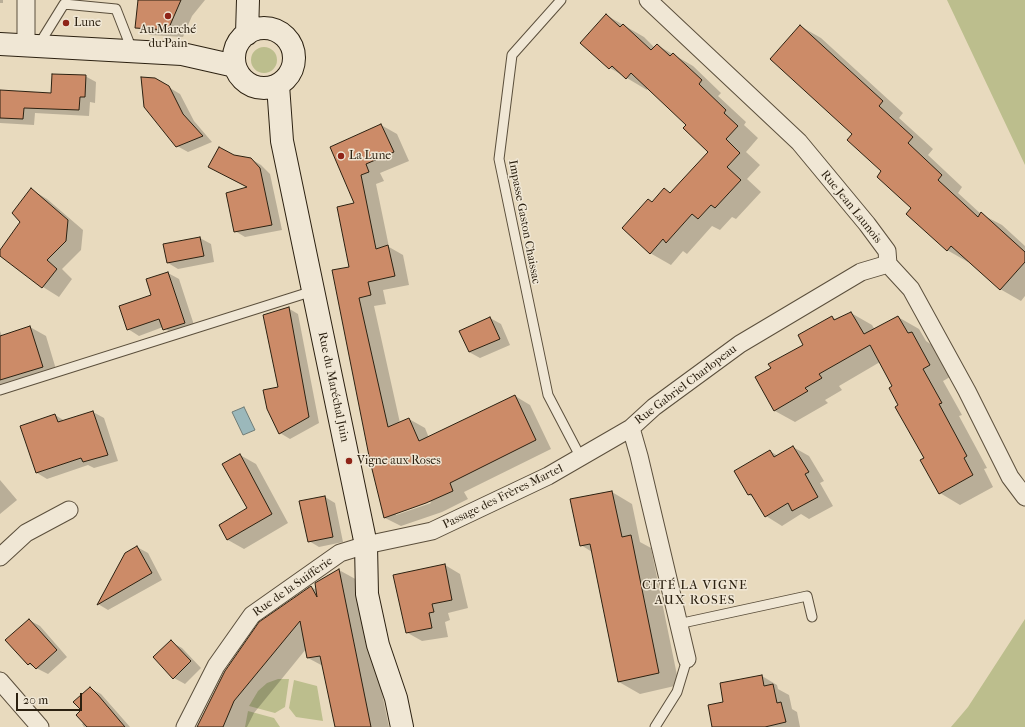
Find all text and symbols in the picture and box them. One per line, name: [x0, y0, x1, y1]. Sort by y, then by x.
marker: Au Marché du Pain: [163, 11, 173, 21]
place label: Lune: [74, 16, 101, 30]
marker: Lune: [61, 18, 71, 28]
place label: Au Marché du Pain: [140, 23, 196, 51]
place label: La Lune: [349, 149, 391, 163]
marker: La Lune: [336, 151, 346, 161]
street label: Impasse Gaston Chaissac: [505, 159, 543, 285]
street label: Rue Jean Launois: [817, 168, 885, 246]
street label: Rue du Maréchal Juin: [314, 331, 352, 443]
street label: Rue Gabriel Charlopeau: [632, 342, 740, 428]
place label: Vigne aux Roses: [357, 454, 441, 468]
marker: Vigne aux Roses: [344, 456, 354, 466]
street label: Passage des Frères Martel: [441, 462, 565, 532]
street label: Rue de la Suifferie: [250, 554, 336, 620]
district label: CITÉ LA VIGNE AUX ROSES: [642, 578, 748, 609]
scale bar: [18, 685, 84, 711]
text: 20 m: [23, 693, 48, 707]

